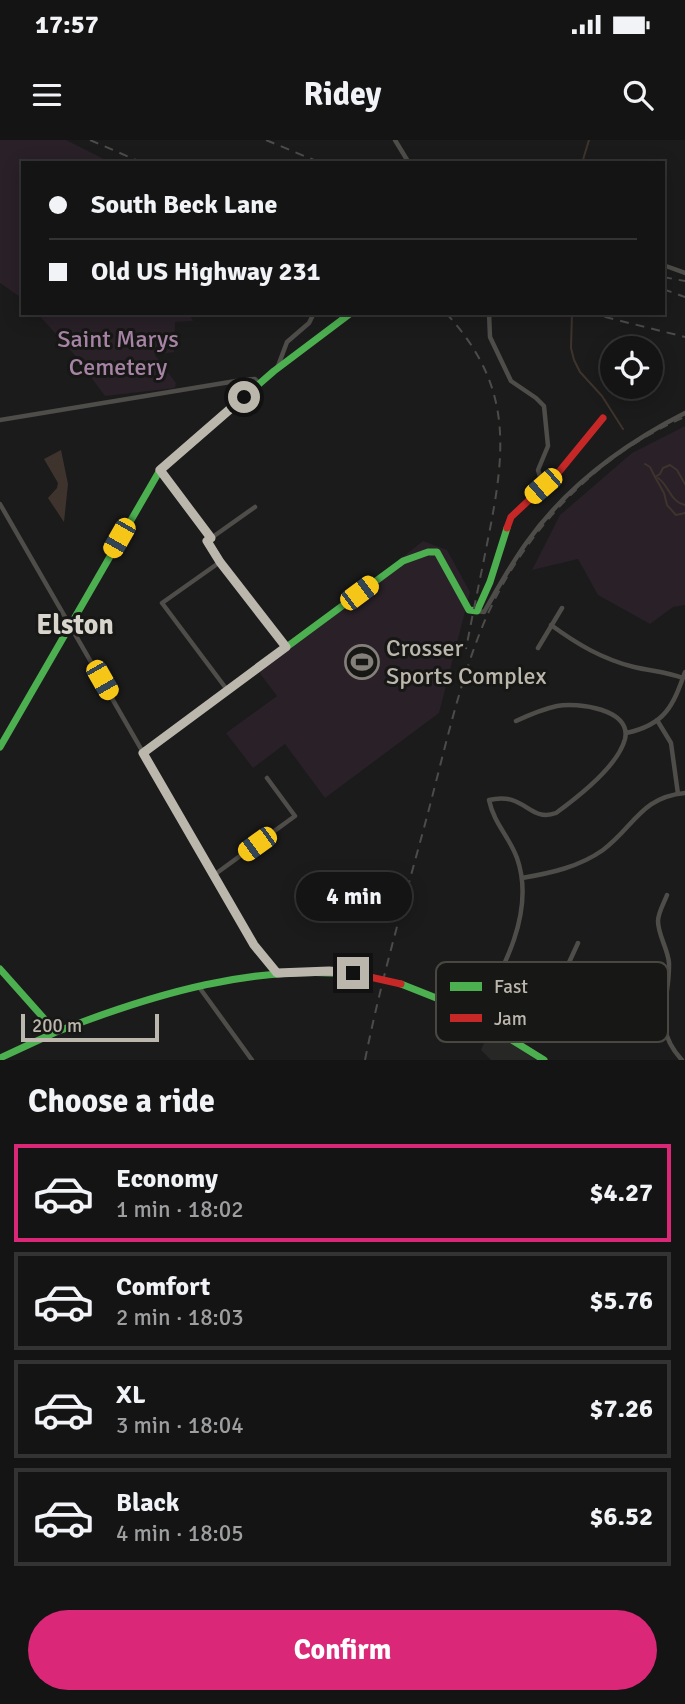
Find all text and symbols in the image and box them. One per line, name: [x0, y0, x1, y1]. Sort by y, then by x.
text: 17:57: [35, 9, 99, 41]
text: Ridey: [303, 75, 382, 114]
icon: menu: [28, 76, 66, 114]
icon: search: [619, 76, 657, 114]
text: South Beck Lane: [91, 189, 278, 221]
text: Old US Highway 231: [91, 256, 321, 288]
park label: Saint Marys Cemetery: [57, 324, 179, 382]
map controls: [600, 336, 663, 399]
button: locate: [600, 336, 663, 399]
route start: [228, 381, 260, 413]
car: [521, 464, 566, 508]
car: [100, 515, 139, 561]
car: [336, 572, 383, 614]
district label: Elston: [36, 608, 114, 642]
place label: Crosser Sports Complex: [386, 633, 547, 691]
sports icon: Crosser Sports Complex: [343, 643, 381, 681]
car: [83, 657, 122, 703]
car: [234, 823, 281, 865]
callout: 4 min: [295, 872, 411, 920]
text: 4 min: [326, 882, 382, 911]
route end: [337, 957, 369, 989]
legend: [436, 962, 668, 1042]
text: Fast: [494, 975, 528, 999]
text: Jam: [494, 1007, 527, 1031]
scale bar: [21, 1011, 159, 1043]
text: 200 m: [32, 1014, 82, 1038]
text: Choose a ride: [28, 1082, 215, 1121]
icon: car: [32, 1162, 95, 1225]
text: Economy: [116, 1163, 218, 1195]
text: $4.27: [589, 1177, 653, 1209]
text: 1 min · 18:02: [116, 1195, 244, 1224]
icon: car: [32, 1270, 95, 1333]
text: Comfort: [116, 1271, 210, 1303]
text: $5.76: [589, 1285, 653, 1317]
text: 2 min · 18:03: [116, 1303, 244, 1332]
icon: car: [32, 1378, 95, 1441]
text: XL: [116, 1379, 146, 1411]
text: $7.26: [589, 1393, 653, 1425]
text: 3 min · 18:04: [116, 1411, 244, 1440]
icon: car: [32, 1486, 95, 1549]
text: Black: [116, 1487, 179, 1519]
text: $6.52: [589, 1501, 653, 1533]
text: 4 min · 18:05: [116, 1519, 244, 1548]
button: Confirm: [28, 1610, 657, 1690]

